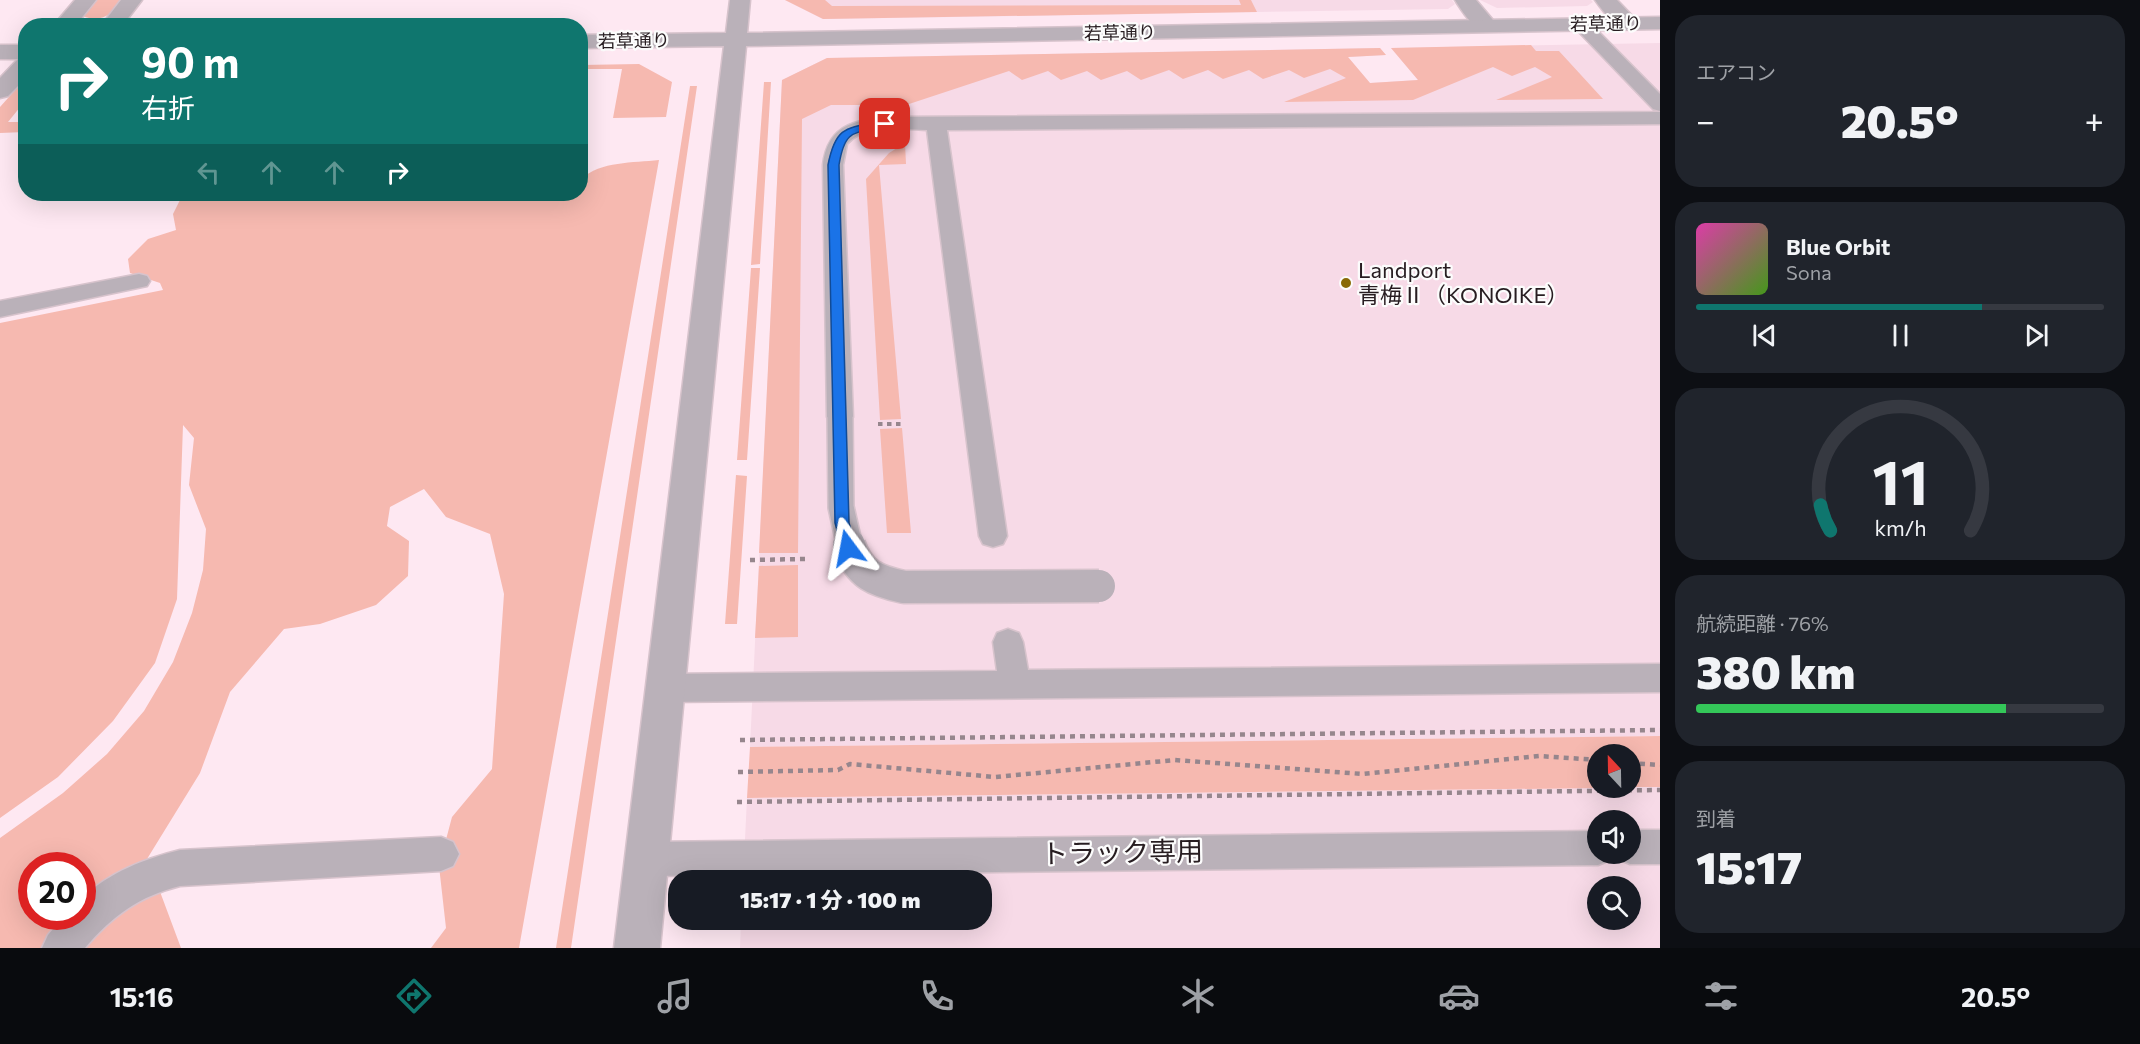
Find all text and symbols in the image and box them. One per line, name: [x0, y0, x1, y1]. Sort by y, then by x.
street label: 若草通り: [1570, 11, 1642, 35]
street label: 若草通り: [1084, 20, 1156, 44]
street label: 若草通り: [598, 28, 670, 52]
text: 90 m: [141, 35, 240, 87]
icon: right: [42, 42, 120, 120]
text: エアコン: [1696, 60, 1776, 84]
text: 右折: [141, 91, 195, 124]
text: 20.5°: [1841, 92, 1959, 147]
pin: [859, 98, 910, 149]
text: −: [1696, 99, 1715, 140]
text: +: [2085, 99, 2104, 140]
icon: arrive: [868, 107, 901, 140]
icon: left: [192, 156, 225, 189]
icon: ahead: [255, 156, 288, 189]
icon: ahead: [318, 156, 351, 189]
icon: right: [381, 156, 414, 189]
text: Blue Orbit: [1786, 233, 1890, 260]
place label: Landport 青梅Ⅱ（KONOIKE）: [1358, 256, 1569, 308]
text: Sona: [1786, 260, 1832, 284]
marker: Landport 青梅Ⅱ（KONOIKE）: [1339, 276, 1353, 290]
icon: previous: [1748, 319, 1781, 352]
icon: pause: [1884, 319, 1917, 352]
icon: next: [2020, 319, 2053, 352]
text: 11: [1872, 442, 1928, 518]
text: km/h: [1874, 514, 1926, 540]
position arrow: [816, 516, 880, 580]
text: 航続距離 · 76%: [1696, 611, 1829, 635]
text: 380 km: [1696, 643, 1855, 698]
north arrow: [1587, 744, 1641, 798]
map controls: [1587, 744, 1641, 930]
text: 到着: [1696, 806, 1736, 830]
button: sound: [1587, 810, 1641, 864]
street label: トラック専用: [1041, 834, 1203, 869]
text: 15:17: [1696, 838, 1802, 893]
speed limit sign: 20: [18, 852, 96, 930]
button: search: [1587, 876, 1641, 930]
text: 15:17 · 1 分 · 100 m: [740, 886, 920, 913]
icon: directions: [393, 975, 435, 1017]
icon: music: [654, 975, 696, 1017]
icon: phone: [916, 975, 958, 1017]
icon: climate: [1177, 975, 1219, 1017]
icon: car: [1438, 975, 1480, 1017]
icon: filters: [1700, 975, 1742, 1017]
text: 15:16: [110, 980, 174, 1013]
text: 20.5°: [1961, 980, 2030, 1013]

